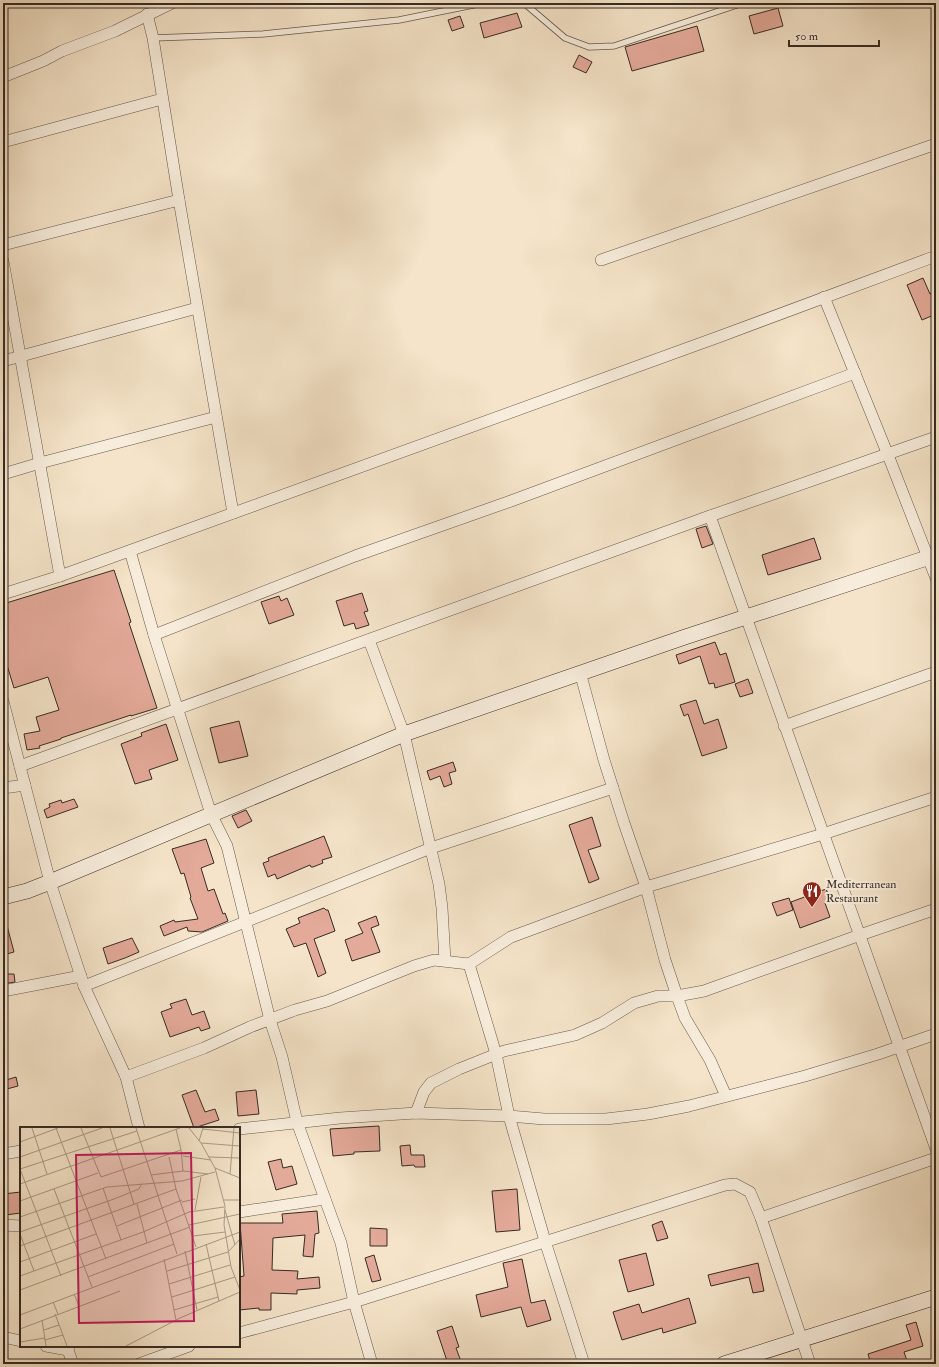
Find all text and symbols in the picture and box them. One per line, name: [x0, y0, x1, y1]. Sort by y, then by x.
scale bar: [789, 22, 879, 48]
text: 50 m: [795, 29, 819, 44]
place label: Mediterranean Restaurant: [826, 877, 897, 906]
restaurant icon: Mediterranean Restaurant: [801, 880, 823, 908]
inset map: [20, 1127, 240, 1347]

